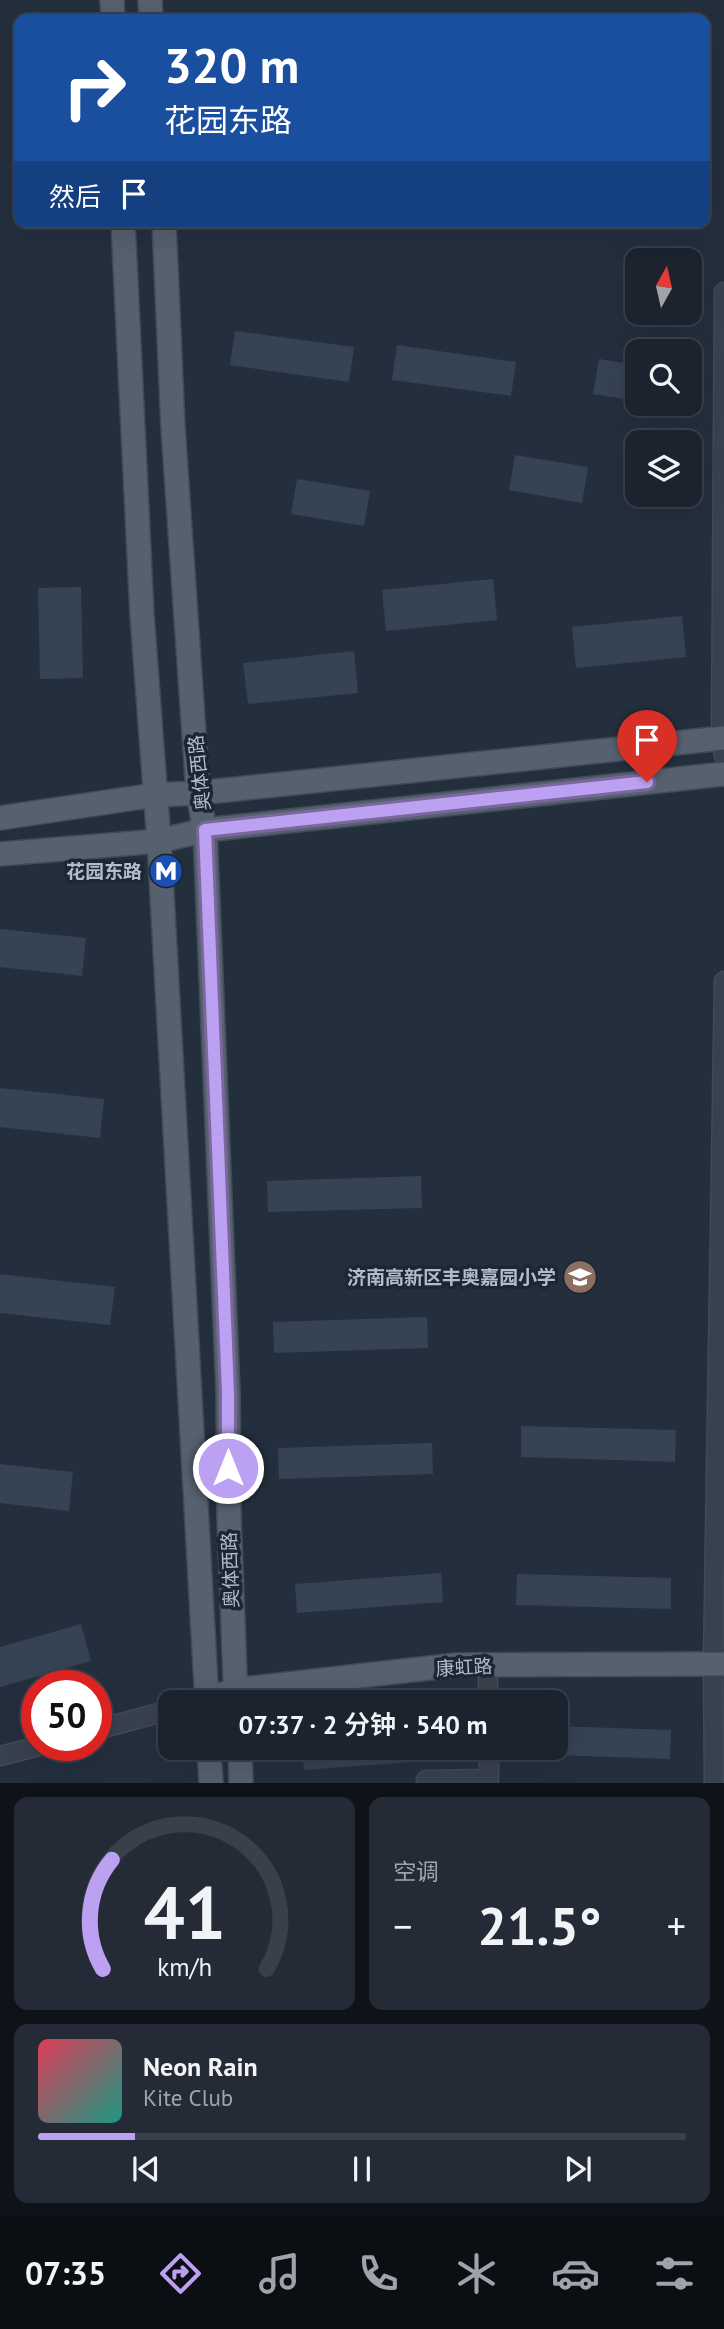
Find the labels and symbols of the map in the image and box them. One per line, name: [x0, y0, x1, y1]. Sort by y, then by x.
north arrow: [625, 248, 702, 326]
pin: [617, 710, 677, 782]
street label: 奥体西路: [183, 734, 215, 812]
metro station icon: 花园东路: [147, 852, 185, 890]
place label: 花园东路: [66, 859, 142, 883]
school or university icon: 济南高新区丰奥嘉园小学: [561, 1258, 599, 1296]
place label: 济南高新区丰奥嘉园小学: [347, 1265, 556, 1289]
position arrow: [191, 1431, 265, 1505]
street label: 奥体西路: [217, 1532, 243, 1608]
street label: 康虹路: [435, 1654, 493, 1680]
speed limit sign: 50: [21, 1670, 112, 1761]

